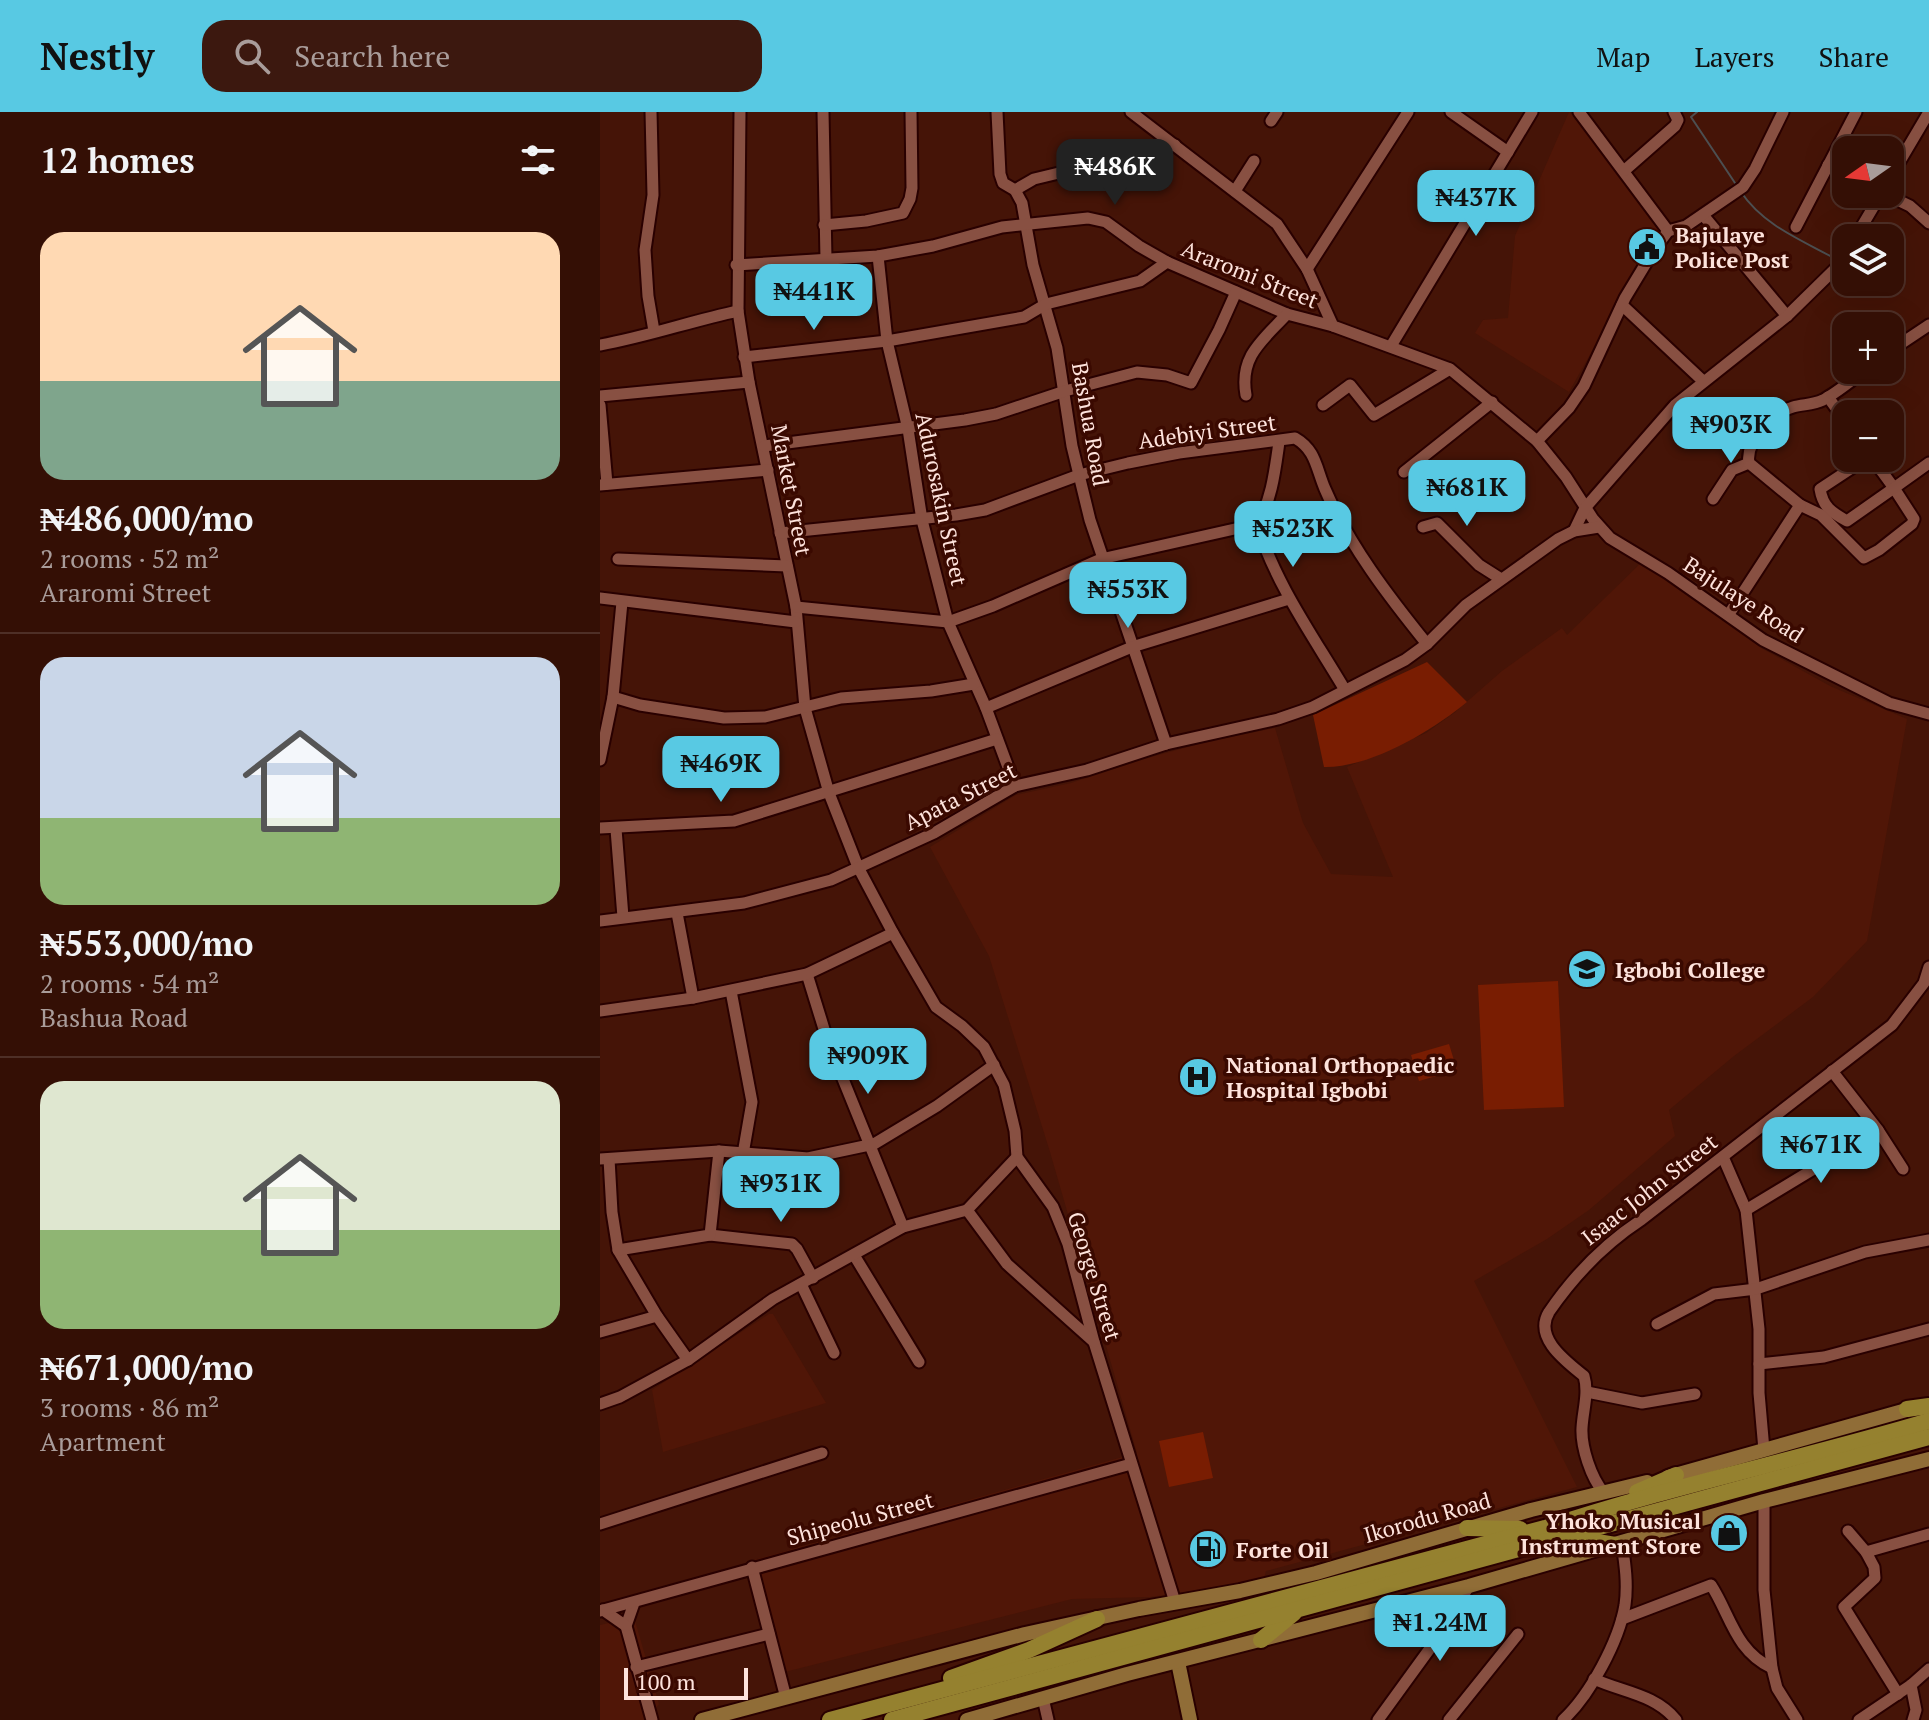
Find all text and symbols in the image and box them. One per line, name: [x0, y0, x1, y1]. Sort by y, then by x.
search box: [202, 20, 762, 92]
text: Nestly: [40, 31, 154, 81]
icon: search: [230, 34, 274, 78]
text: Search here: [294, 36, 450, 76]
text: Map: [1596, 38, 1650, 75]
text: Layers: [1694, 38, 1775, 75]
text: Share: [1819, 38, 1889, 75]
north arrow: [1832, 136, 1904, 208]
map controls: [1832, 136, 1904, 472]
text: 12 homes: [40, 138, 195, 183]
icon: filters: [516, 138, 560, 182]
pin: ₦486K: [1059, 139, 1171, 207]
text: ₦486K: [1074, 148, 1156, 182]
pin: ₦437K: [1420, 170, 1532, 238]
text: ₦437K: [1435, 179, 1517, 213]
place label: Bajulaye Police Post: [1675, 220, 1790, 274]
button: layers: [1832, 224, 1904, 296]
public building icon: Bajulaye Police Post: [1626, 226, 1668, 268]
street label: Araromi Street: [1177, 233, 1323, 315]
pin: ₦441K: [758, 264, 870, 332]
text: ₦441K: [773, 273, 855, 307]
icon: home: [228, 284, 372, 428]
button: +: [1832, 312, 1904, 384]
street label: Bashua Road: [1066, 360, 1116, 488]
pin: ₦903K: [1675, 397, 1787, 465]
button: −: [1832, 400, 1904, 472]
text: ₦903K: [1690, 406, 1772, 440]
street label: Adebiyi Street: [1136, 407, 1278, 455]
street label: Adurosakin Street: [909, 410, 975, 588]
street label: Market Street: [765, 422, 819, 558]
pin: ₦681K: [1411, 460, 1523, 528]
text: ₦681K: [1426, 469, 1508, 503]
text: ₦486,000/mo: [40, 496, 254, 541]
pin: ₦523K: [1237, 501, 1349, 569]
text: ₦523K: [1252, 510, 1334, 544]
text: 2 rooms · 52 m²: [40, 541, 219, 575]
street label: Bajulaye Road: [1678, 549, 1810, 649]
pin: ₦553K: [1072, 562, 1184, 630]
text: ₦553K: [1087, 571, 1169, 605]
text: Araromi Street: [40, 575, 211, 609]
icon: home: [228, 709, 372, 853]
pin: ₦469K: [665, 736, 777, 804]
text: ₦469K: [680, 745, 762, 779]
street label: Apata Street: [899, 755, 1021, 837]
text: ₦553,000/mo: [40, 921, 254, 966]
school or university icon: Igbobi College: [1566, 948, 1608, 990]
place label: Igbobi College: [1615, 955, 1766, 984]
text: 2 rooms · 54 m²: [40, 966, 219, 1000]
text: Bashua Road: [40, 1000, 188, 1034]
pin: ₦909K: [812, 1028, 924, 1096]
text: ₦909K: [827, 1037, 909, 1071]
place label: National Orthopaedic Hospital Igbobi: [1226, 1050, 1455, 1104]
hospital icon: National Orthopaedic Hospital Igbobi: [1177, 1056, 1219, 1098]
pin: ₦671K: [1765, 1117, 1877, 1185]
text: ₦671K: [1780, 1126, 1862, 1160]
street label: Isaac John Street: [1575, 1127, 1723, 1251]
icon: home: [228, 1133, 372, 1277]
pin: ₦931K: [725, 1156, 837, 1224]
text: ₦931K: [740, 1165, 822, 1199]
street label: George Street: [1062, 1208, 1128, 1344]
text: ₦671,000/mo: [40, 1345, 254, 1390]
text: 3 rooms · 86 m²: [40, 1390, 219, 1424]
text: Apartment: [40, 1424, 166, 1458]
street label: Shipeolu Street: [784, 1485, 936, 1551]
street label: Ikorodu Road: [1360, 1485, 1494, 1549]
place label: Yhoko Musical Instrument Store: [1520, 1506, 1701, 1560]
shop icon: Yhoko Musical Instrument Store: [1708, 1512, 1750, 1554]
fuel station icon: Forte Oil: [1187, 1528, 1229, 1570]
place label: Forte Oil: [1236, 1535, 1329, 1564]
pin: ₦1.24M: [1375, 1595, 1505, 1663]
text: ₦1.24M: [1393, 1604, 1487, 1638]
scale bar: [624, 1664, 748, 1700]
text: 100 m: [636, 1667, 696, 1696]

